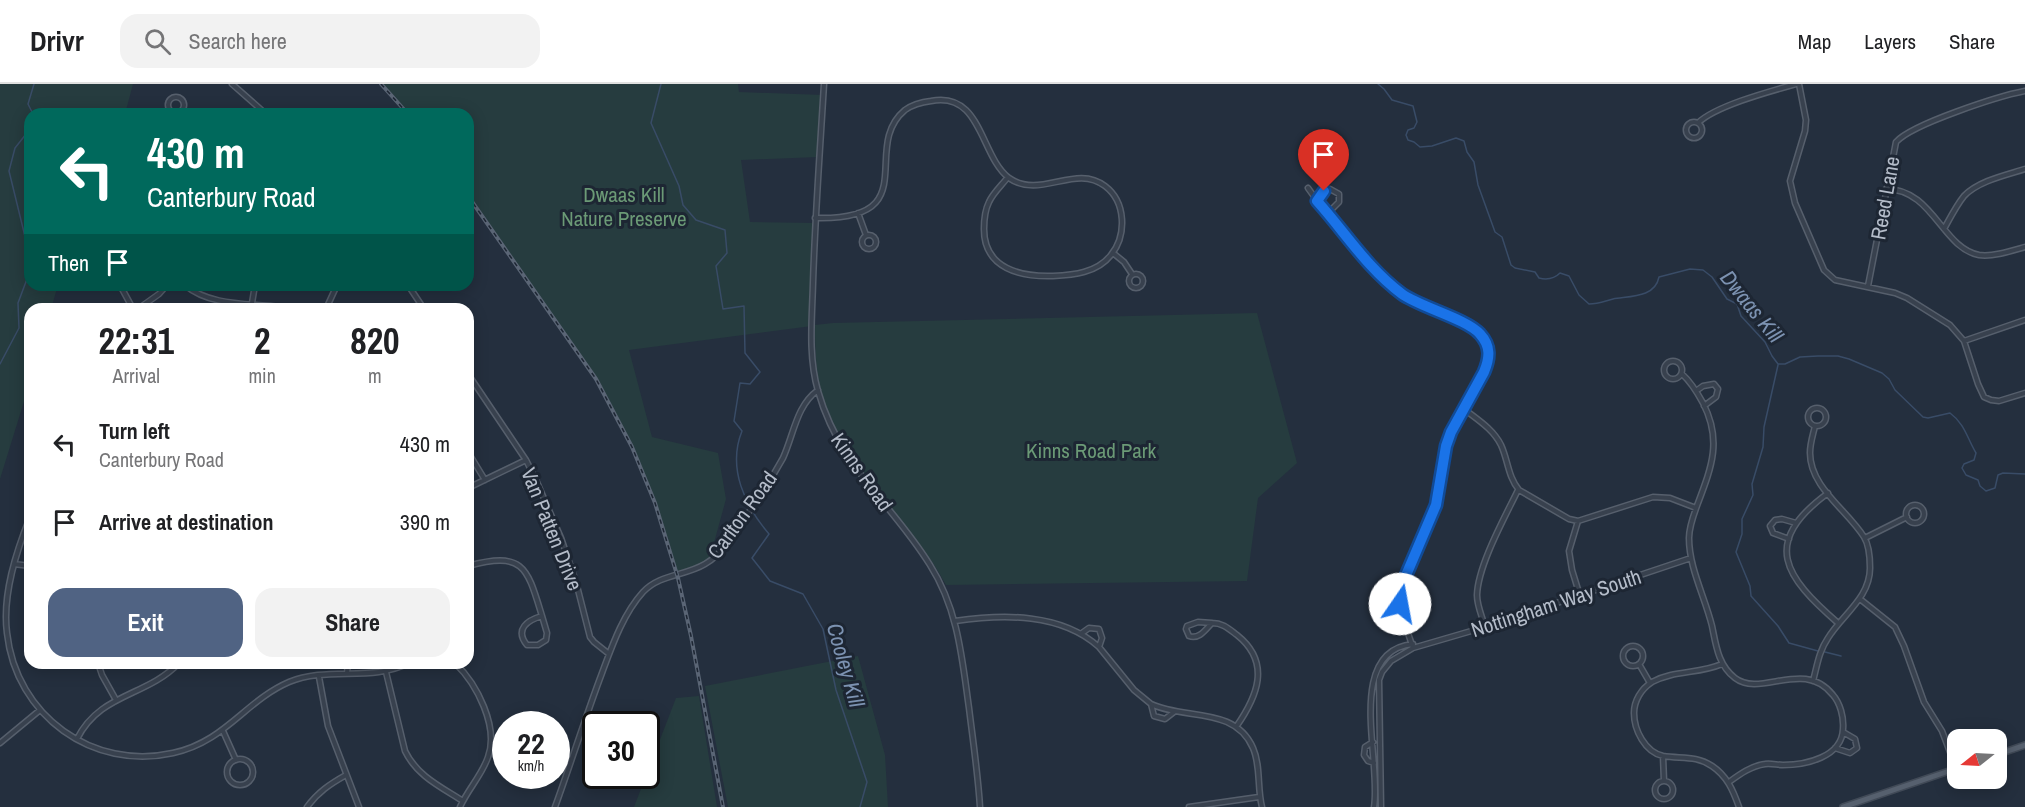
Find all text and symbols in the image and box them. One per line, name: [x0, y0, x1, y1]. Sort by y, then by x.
search box: [120, 14, 540, 68]
text: Drivr: [30, 22, 84, 60]
icon: search: [141, 25, 174, 58]
text: Search here: [189, 26, 287, 56]
text: Map: [1798, 27, 1831, 56]
text: Layers: [1864, 27, 1916, 56]
text: Share: [1949, 27, 1995, 56]
text: 430 m: [147, 125, 245, 181]
pin: [1298, 129, 1349, 191]
icon: left: [48, 132, 126, 210]
icon: arrive: [1307, 138, 1340, 171]
street label: Reed Lane: [1863, 154, 1907, 242]
text: Canterbury Road: [147, 179, 316, 215]
park label: Dwaas Kill Nature Preserve: [561, 180, 687, 233]
icon: arrive: [101, 246, 134, 279]
text: Then: [48, 248, 89, 278]
water label: Dwaas Kill: [1714, 263, 1791, 349]
text: 22:31: [98, 317, 174, 365]
text: 2: [254, 317, 270, 365]
text: 820: [350, 317, 400, 365]
text: Arrival: [113, 362, 160, 389]
text: min: [248, 362, 276, 389]
text: m: [368, 362, 382, 389]
text: Turn left: [99, 416, 170, 446]
street label: Kinns Road: [824, 427, 900, 517]
icon: left: [48, 428, 81, 461]
text: 430 m: [400, 429, 450, 459]
park label: Kinns Road Park: [1026, 436, 1156, 465]
text: Canterbury Road: [99, 446, 224, 473]
street label: Van Patten Drive: [514, 463, 590, 595]
street label: Carlton Road: [700, 465, 784, 565]
icon: arrive: [48, 506, 81, 539]
text: Arrive at destination: [99, 507, 273, 537]
text: 390 m: [400, 507, 450, 537]
street label: Nottingham Way South: [1467, 562, 1645, 644]
position arrow: [1368, 572, 1432, 636]
button: Exit: [48, 588, 243, 657]
button: Share: [255, 588, 450, 657]
water label: Cooley Kill: [820, 619, 873, 712]
speed limit sign: 30: [582, 711, 660, 789]
text: 22: [517, 723, 545, 763]
north arrow: [1947, 729, 2007, 789]
map controls: [1947, 729, 2007, 789]
text: km/h: [518, 755, 544, 776]

